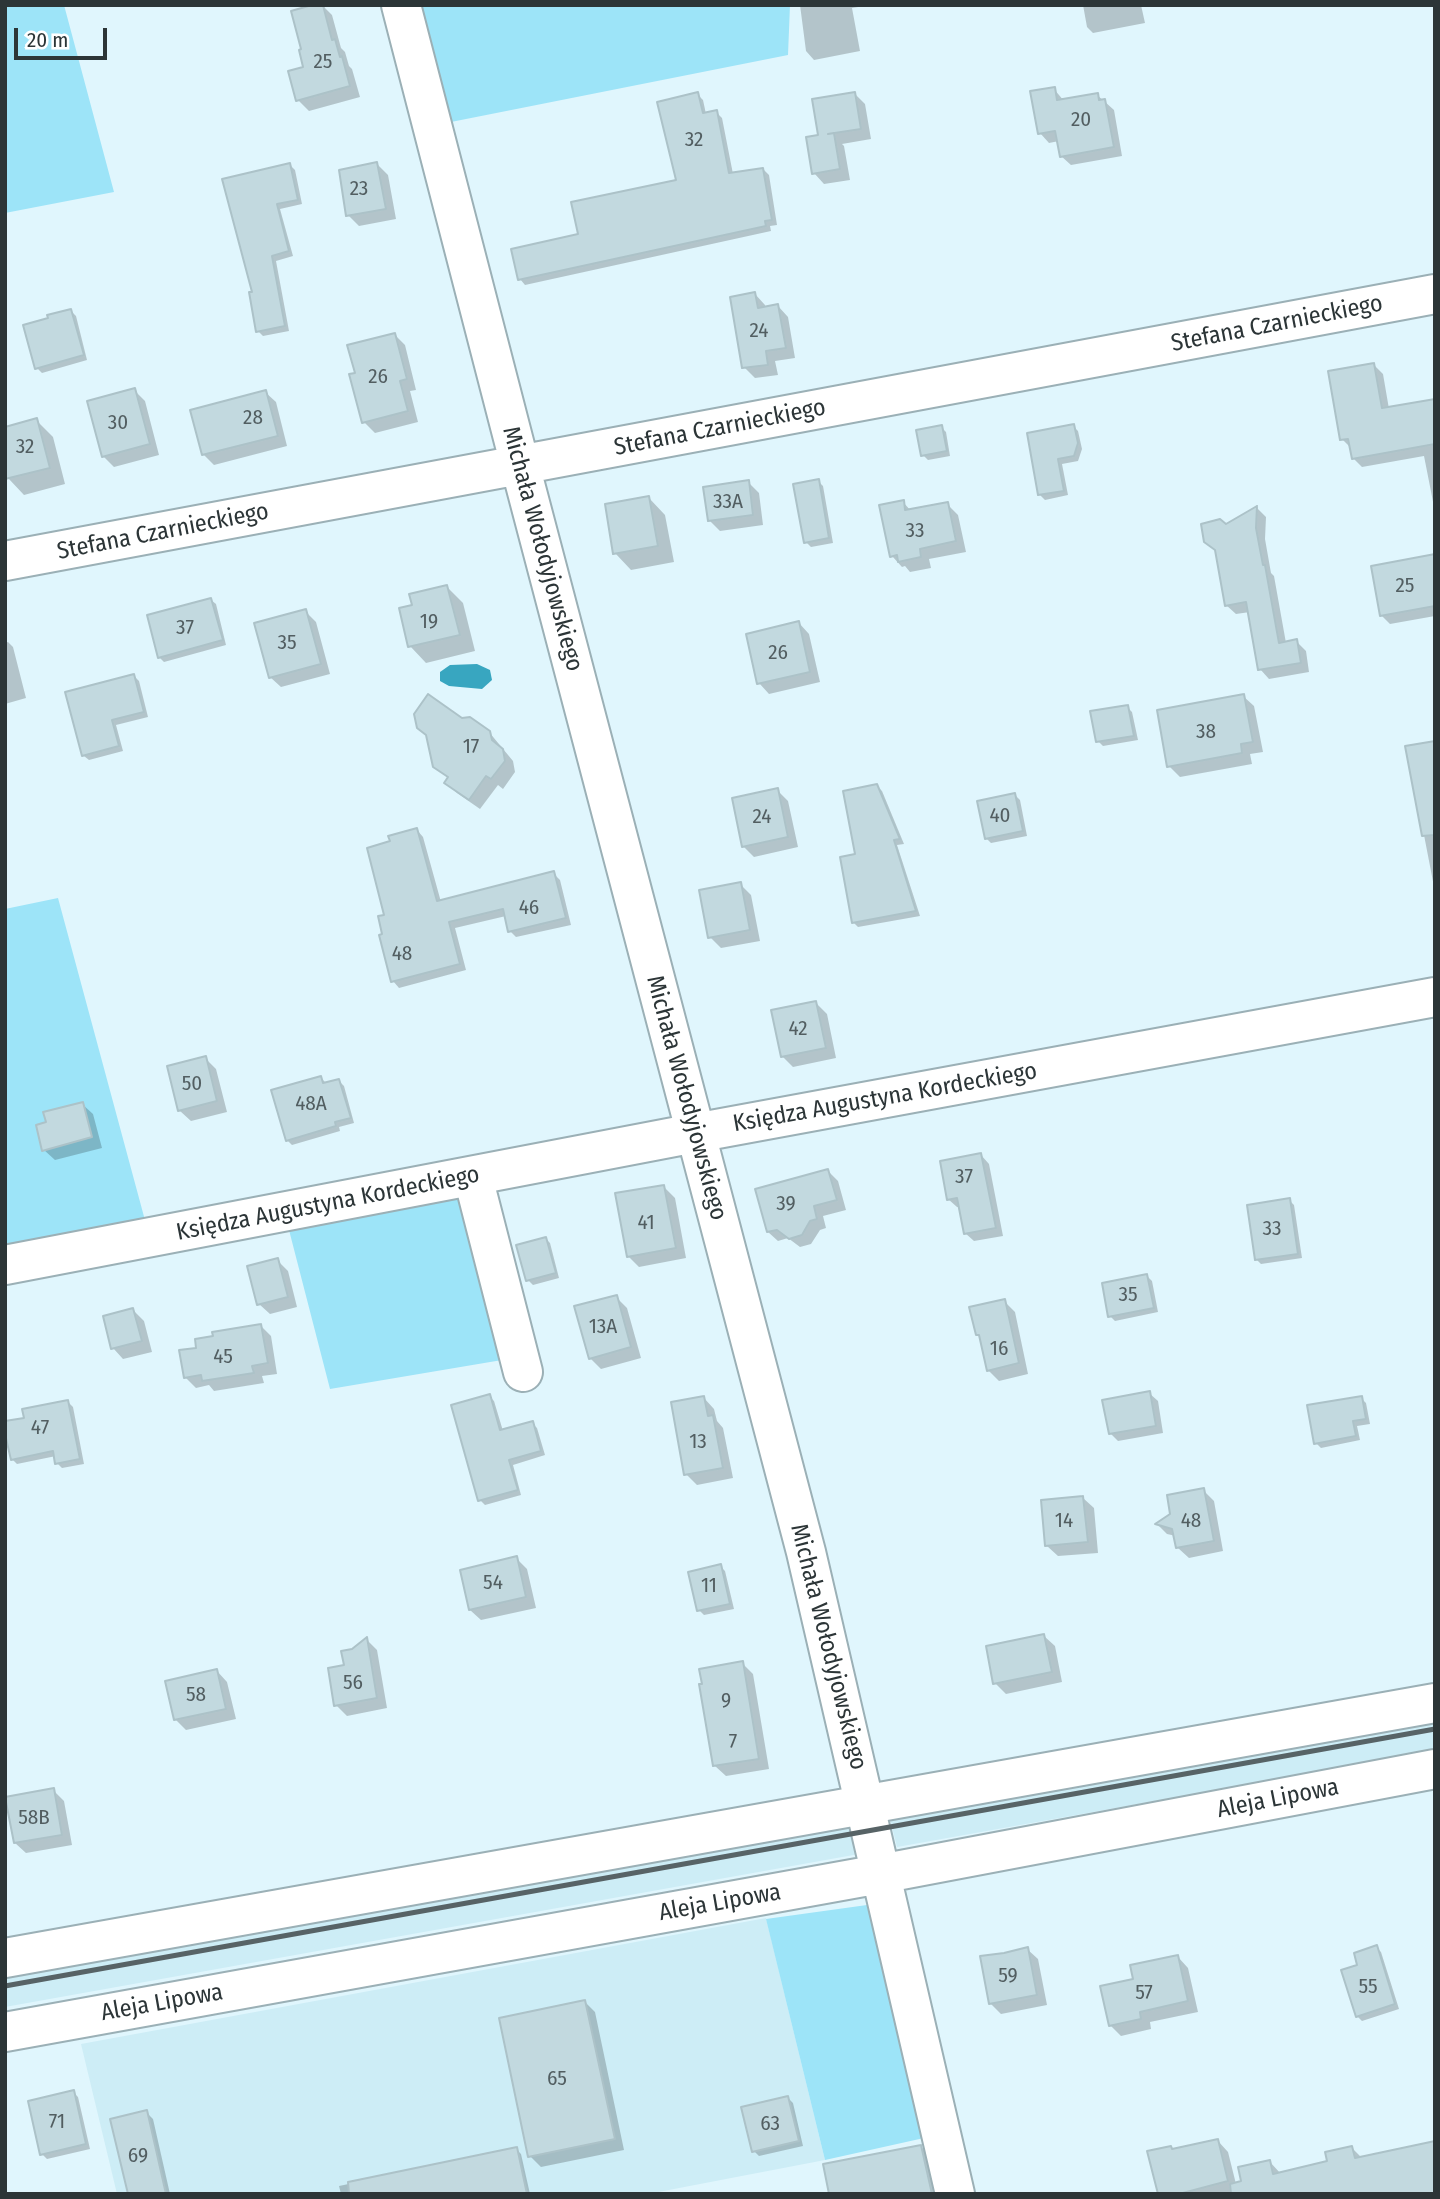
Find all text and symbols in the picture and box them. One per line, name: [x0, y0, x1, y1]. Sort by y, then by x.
scale bar: [18, 14, 110, 58]
text: 20 m: [27, 27, 68, 53]
house number: 25: [314, 49, 332, 75]
house number: 20: [1071, 107, 1091, 133]
house number: 32: [685, 127, 703, 153]
house number: 23: [350, 176, 368, 202]
street label: Stefana Czarnieckiego: [1169, 289, 1385, 359]
house number: 24: [749, 318, 769, 344]
house number: 26: [368, 364, 388, 390]
street label: Stefana Czarnieckiego: [612, 393, 828, 463]
house number: 28: [243, 405, 263, 431]
house number: 30: [108, 410, 128, 436]
street label: Michała Wołodyjowskiego: [495, 423, 589, 675]
house number: 32: [16, 434, 34, 460]
house number: 33A: [713, 489, 743, 515]
street label: Stefana Czarnieckiego: [55, 497, 271, 567]
house number: 33: [906, 518, 924, 544]
house number: 25: [1396, 573, 1414, 599]
house number: 19: [420, 609, 438, 635]
house number: 37: [176, 615, 194, 641]
house number: 35: [277, 630, 297, 656]
house number: 26: [768, 640, 788, 666]
house number: 38: [1196, 719, 1216, 745]
house number: 17: [463, 734, 479, 760]
house number: 40: [989, 803, 1011, 829]
house number: 24: [752, 804, 772, 830]
house number: 46: [519, 895, 539, 921]
house number: 48: [392, 941, 412, 967]
street label: Michała Wołodyjowskiego: [639, 972, 733, 1224]
house number: 42: [788, 1016, 808, 1042]
street label: Księdza Augustyna Kordeckiego: [731, 1057, 1039, 1139]
house number: 50: [182, 1071, 202, 1097]
house number: 48A: [295, 1091, 327, 1117]
street label: Księdza Augustyna Kordeckiego: [174, 1160, 482, 1248]
house number: 37: [955, 1164, 973, 1190]
house number: 39: [776, 1191, 796, 1217]
house number: 41: [637, 1210, 655, 1236]
house number: 33: [1263, 1216, 1281, 1242]
house number: 35: [1118, 1282, 1138, 1308]
house number: 13A: [589, 1314, 617, 1340]
house number: 16: [990, 1336, 1008, 1362]
house number: 45: [213, 1344, 233, 1370]
house number: 47: [31, 1415, 49, 1441]
house number: 13: [689, 1429, 707, 1455]
house number: 14: [1055, 1508, 1073, 1534]
house number: 48: [1181, 1508, 1201, 1534]
street label: Michała Wołodyjowskiego: [784, 1521, 872, 1773]
house number: 54: [483, 1570, 503, 1596]
house number: 11: [701, 1573, 717, 1599]
house number: 56: [343, 1670, 363, 1696]
house number: 58: [186, 1682, 206, 1708]
house number: 9: [721, 1688, 731, 1714]
house number: 7: [729, 1729, 737, 1755]
street label: Aleja Lipowa: [1215, 1773, 1341, 1825]
house number: 58B: [18, 1805, 50, 1831]
street label: Aleja Lipowa: [657, 1878, 783, 1928]
house number: 59: [998, 1963, 1018, 1989]
house number: 55: [1358, 1974, 1378, 2000]
street label: Aleja Lipowa: [99, 1978, 225, 2028]
house number: 57: [1135, 1980, 1153, 2006]
house number: 65: [547, 2066, 567, 2092]
house number: 71: [49, 2109, 65, 2135]
house number: 63: [760, 2111, 780, 2137]
house number: 69: [128, 2143, 148, 2169]

